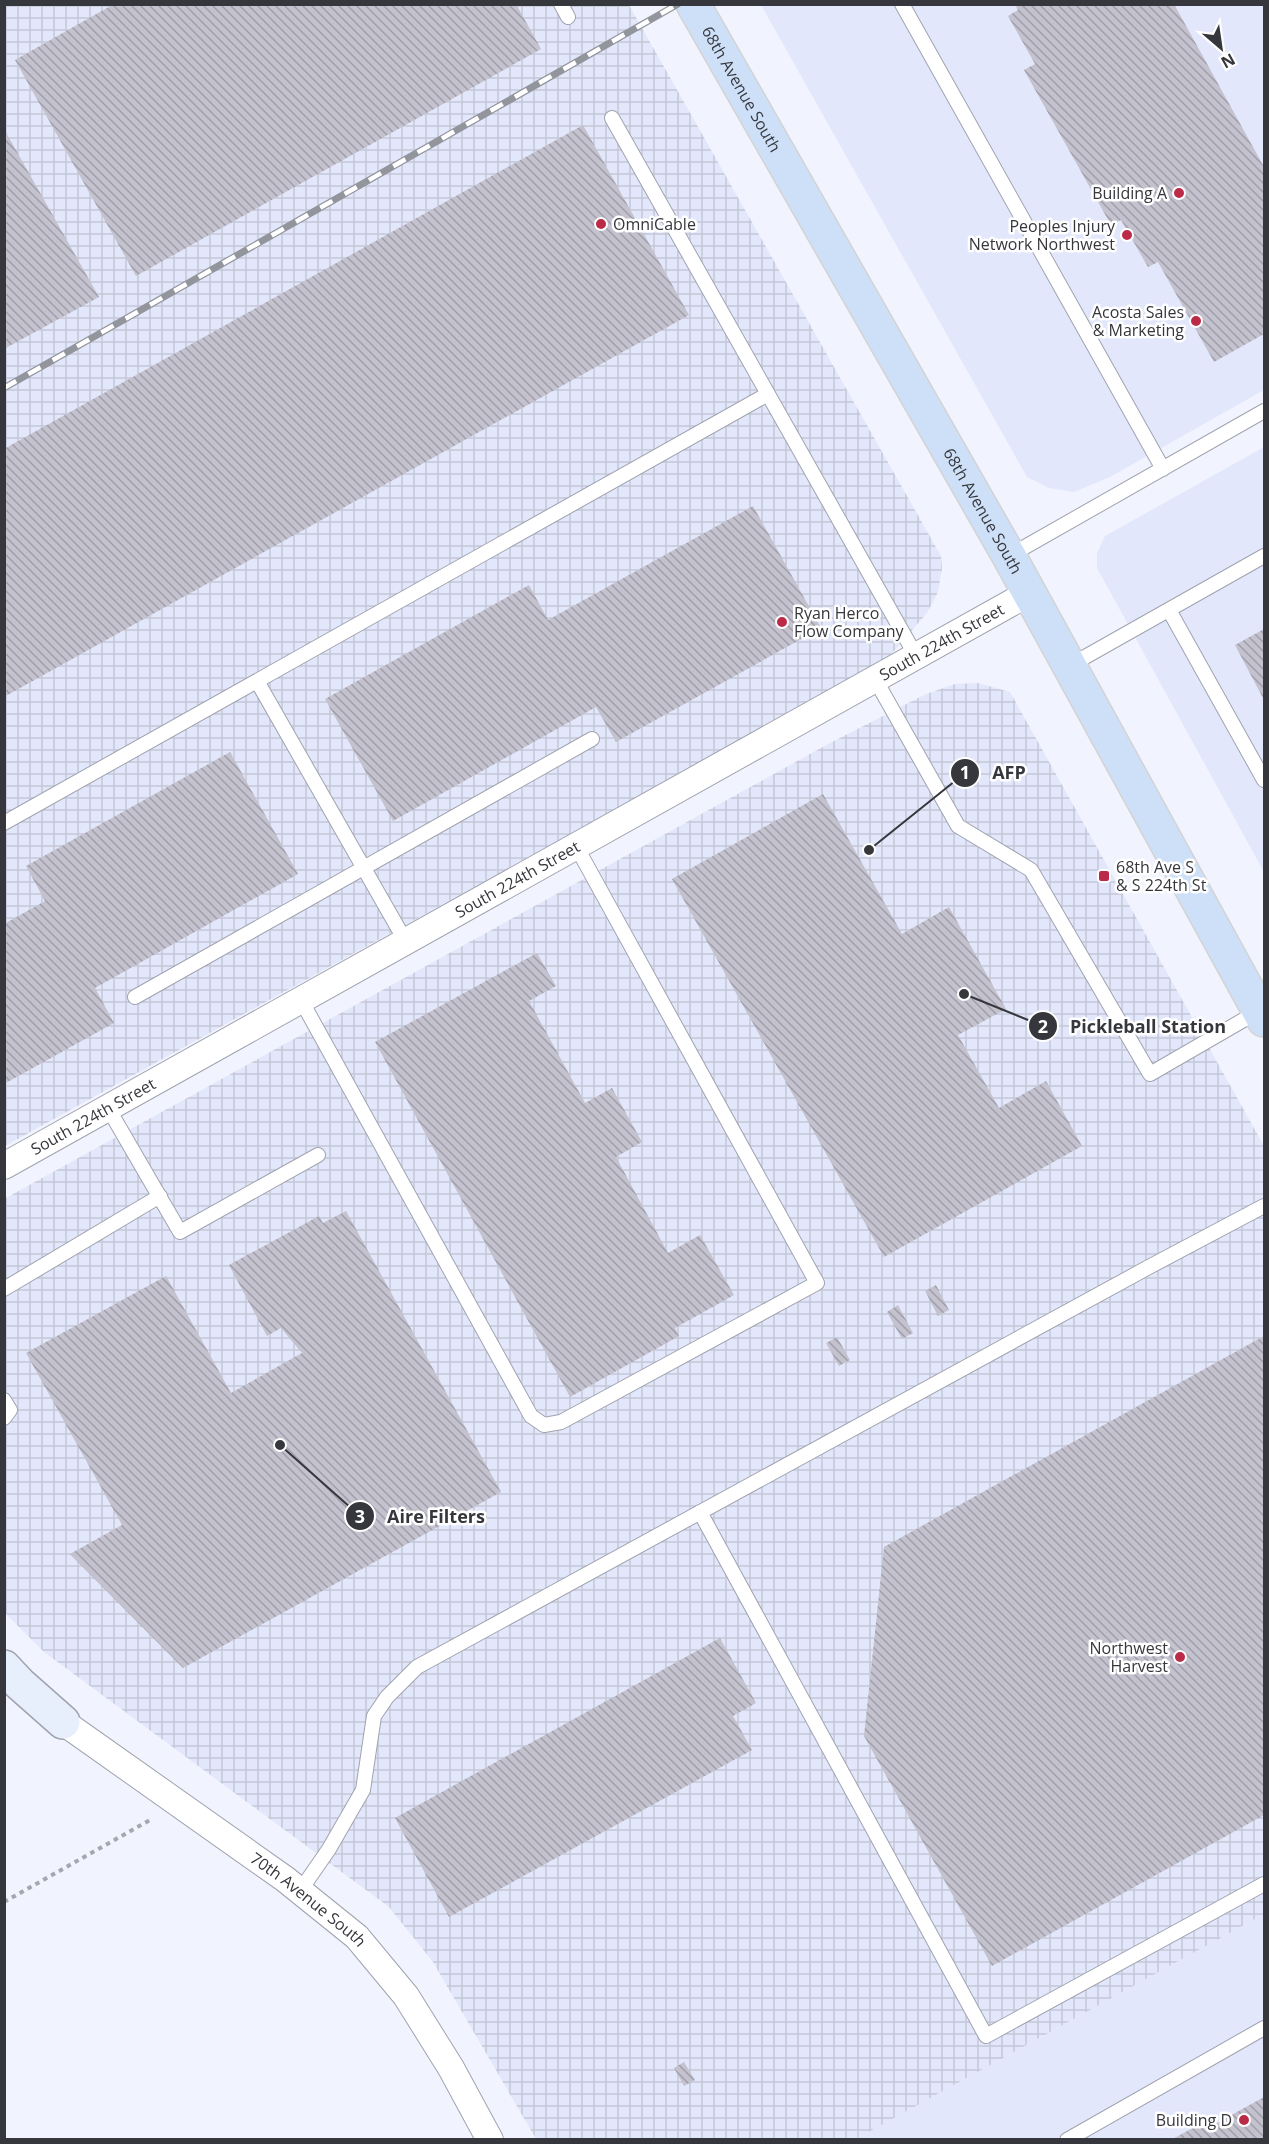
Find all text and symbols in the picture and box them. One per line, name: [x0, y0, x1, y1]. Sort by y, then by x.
north arrow: [1191, 18, 1251, 78]
street label: 68th Avenue South: [697, 22, 786, 156]
text: N: [1217, 48, 1239, 74]
place label: Building A: [1092, 182, 1168, 204]
marker: Building A: [1172, 186, 1186, 200]
place label: OmniCable: [613, 213, 696, 235]
place label: Peoples Injury Network Northwest: [969, 215, 1116, 255]
marker: OmniCable: [594, 217, 608, 231]
marker: Peoples Injury Network Northwest: [1120, 228, 1134, 242]
place label: Acosta Sales & Marketing: [1092, 301, 1184, 341]
marker: Acosta Sales & Marketing: [1189, 314, 1203, 328]
street label: 68th Avenue South: [938, 444, 1028, 578]
street label: South 224th Street: [875, 598, 1008, 686]
place label: Ryan Herco Flow Company: [794, 602, 904, 642]
marker: Ryan Herco Flow Company: [775, 615, 789, 629]
callout: AFP: [950, 755, 1038, 791]
text: 1: [960, 760, 970, 784]
text: AFP: [992, 760, 1026, 784]
street label: South 224th Street: [451, 835, 584, 923]
place label: 68th Ave S & S 224th St: [1116, 856, 1207, 896]
marker: 68th Ave S & S 224th St: [1097, 869, 1111, 883]
callout: Pickleball Station: [1028, 1008, 1238, 1044]
text: 2: [1038, 1014, 1048, 1038]
text: Pickleball Station: [1070, 1014, 1226, 1038]
street label: South 224th Street: [27, 1072, 160, 1160]
callout: Aire Filters: [345, 1498, 497, 1534]
text: 3: [355, 1504, 365, 1528]
text: Aire Filters: [387, 1504, 485, 1528]
place label: Northwest Harvest: [1090, 1637, 1168, 1677]
marker: Northwest Harvest: [1173, 1650, 1187, 1664]
street label: 70th Avenue South: [246, 1847, 371, 1951]
place label: Building D: [1156, 2109, 1232, 2131]
marker: Building D: [1237, 2113, 1251, 2127]

